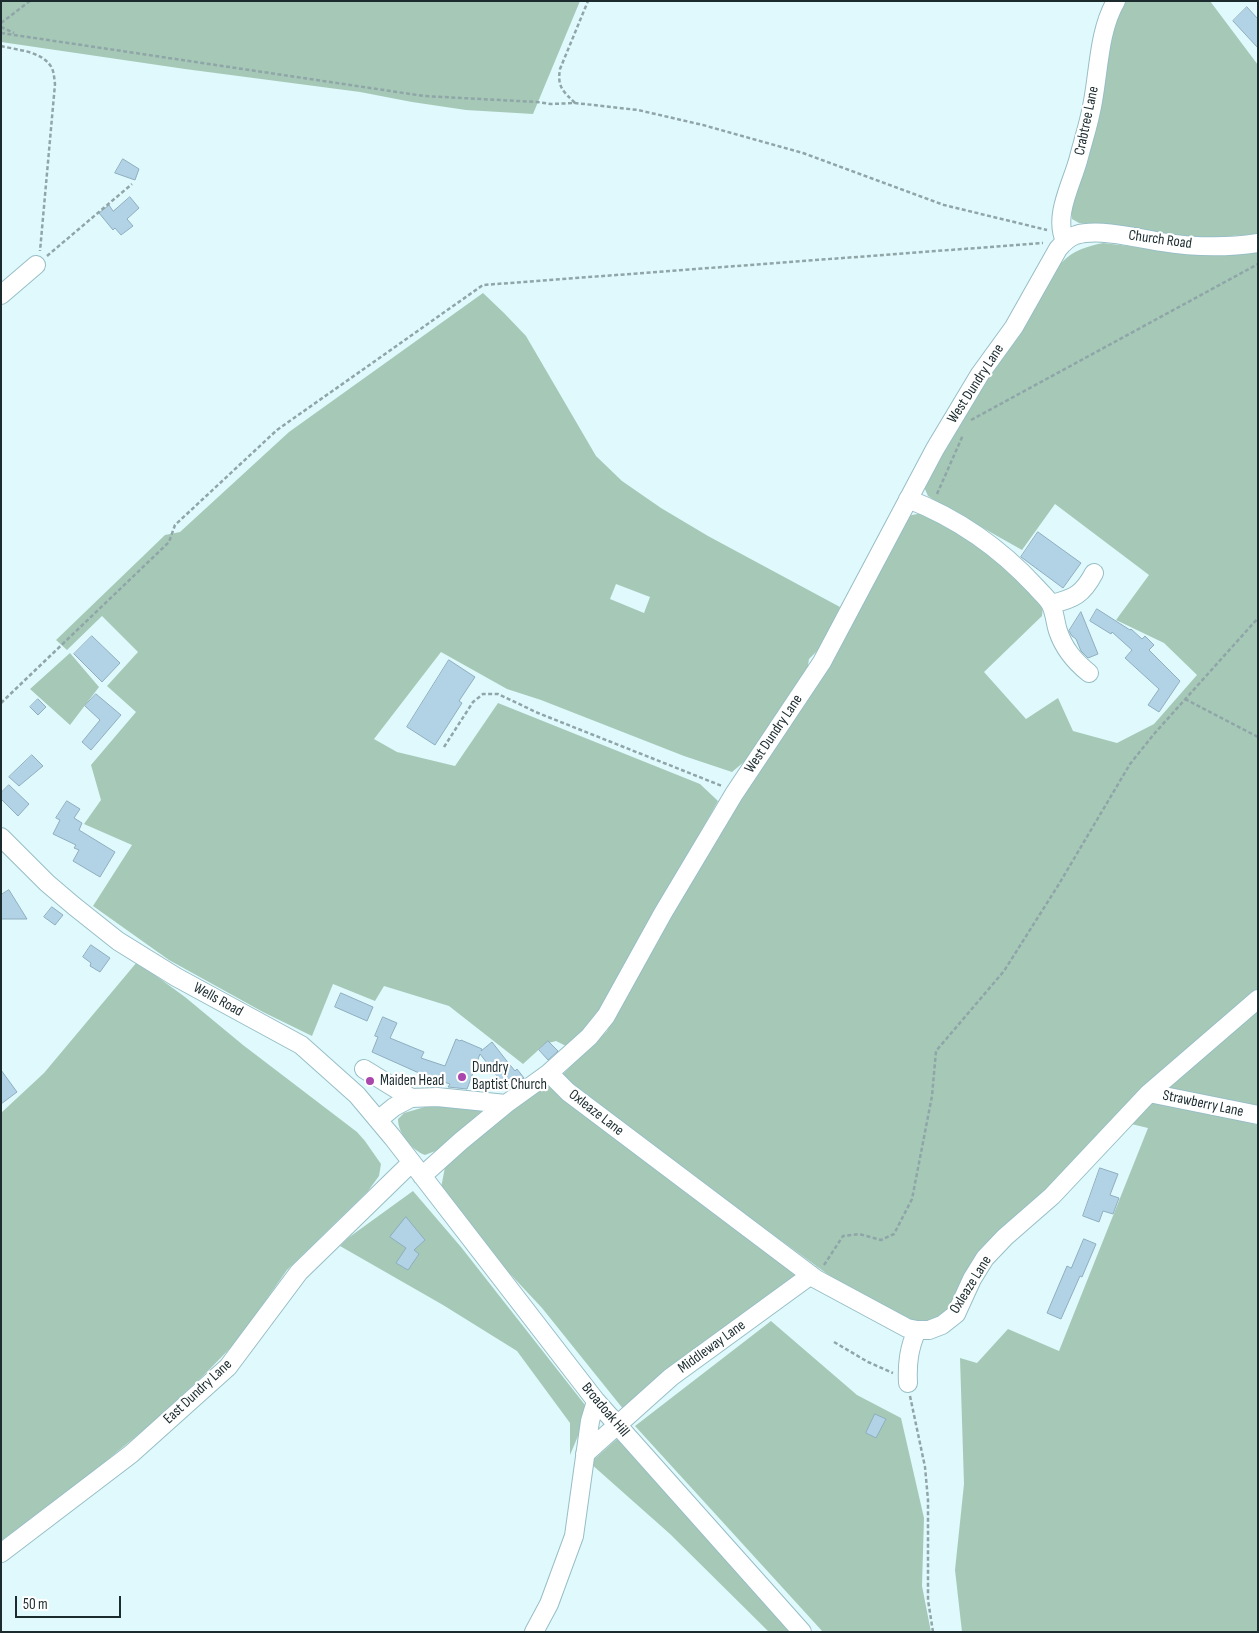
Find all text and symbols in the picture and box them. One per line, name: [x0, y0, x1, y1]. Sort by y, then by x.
street label: Crabtree Lane: [1071, 85, 1103, 157]
street label: Church Road: [1127, 227, 1193, 253]
street label: West Dundry Lane: [944, 341, 1008, 427]
street label: West Dundry Lane: [741, 691, 807, 777]
street label: Wells Road: [190, 979, 246, 1021]
place label: Dundry Baptist Church: [472, 1059, 547, 1094]
marker: Dundry Baptist Church: [456, 1071, 468, 1083]
place label: Maiden Head: [380, 1072, 444, 1090]
marker: Maiden Head: [364, 1075, 376, 1087]
street label: Oxleaze Lane: [565, 1086, 627, 1140]
street label: Strawberry Lane: [1161, 1087, 1245, 1121]
street label: Oxleaze Lane: [946, 1253, 996, 1317]
street label: Middleway Lane: [675, 1317, 749, 1377]
street label: East Dundry Lane: [160, 1356, 236, 1428]
street label: Broadoak Hill: [577, 1379, 633, 1441]
scale bar: [18, 1586, 124, 1618]
text: 50 m: [23, 1595, 48, 1614]

